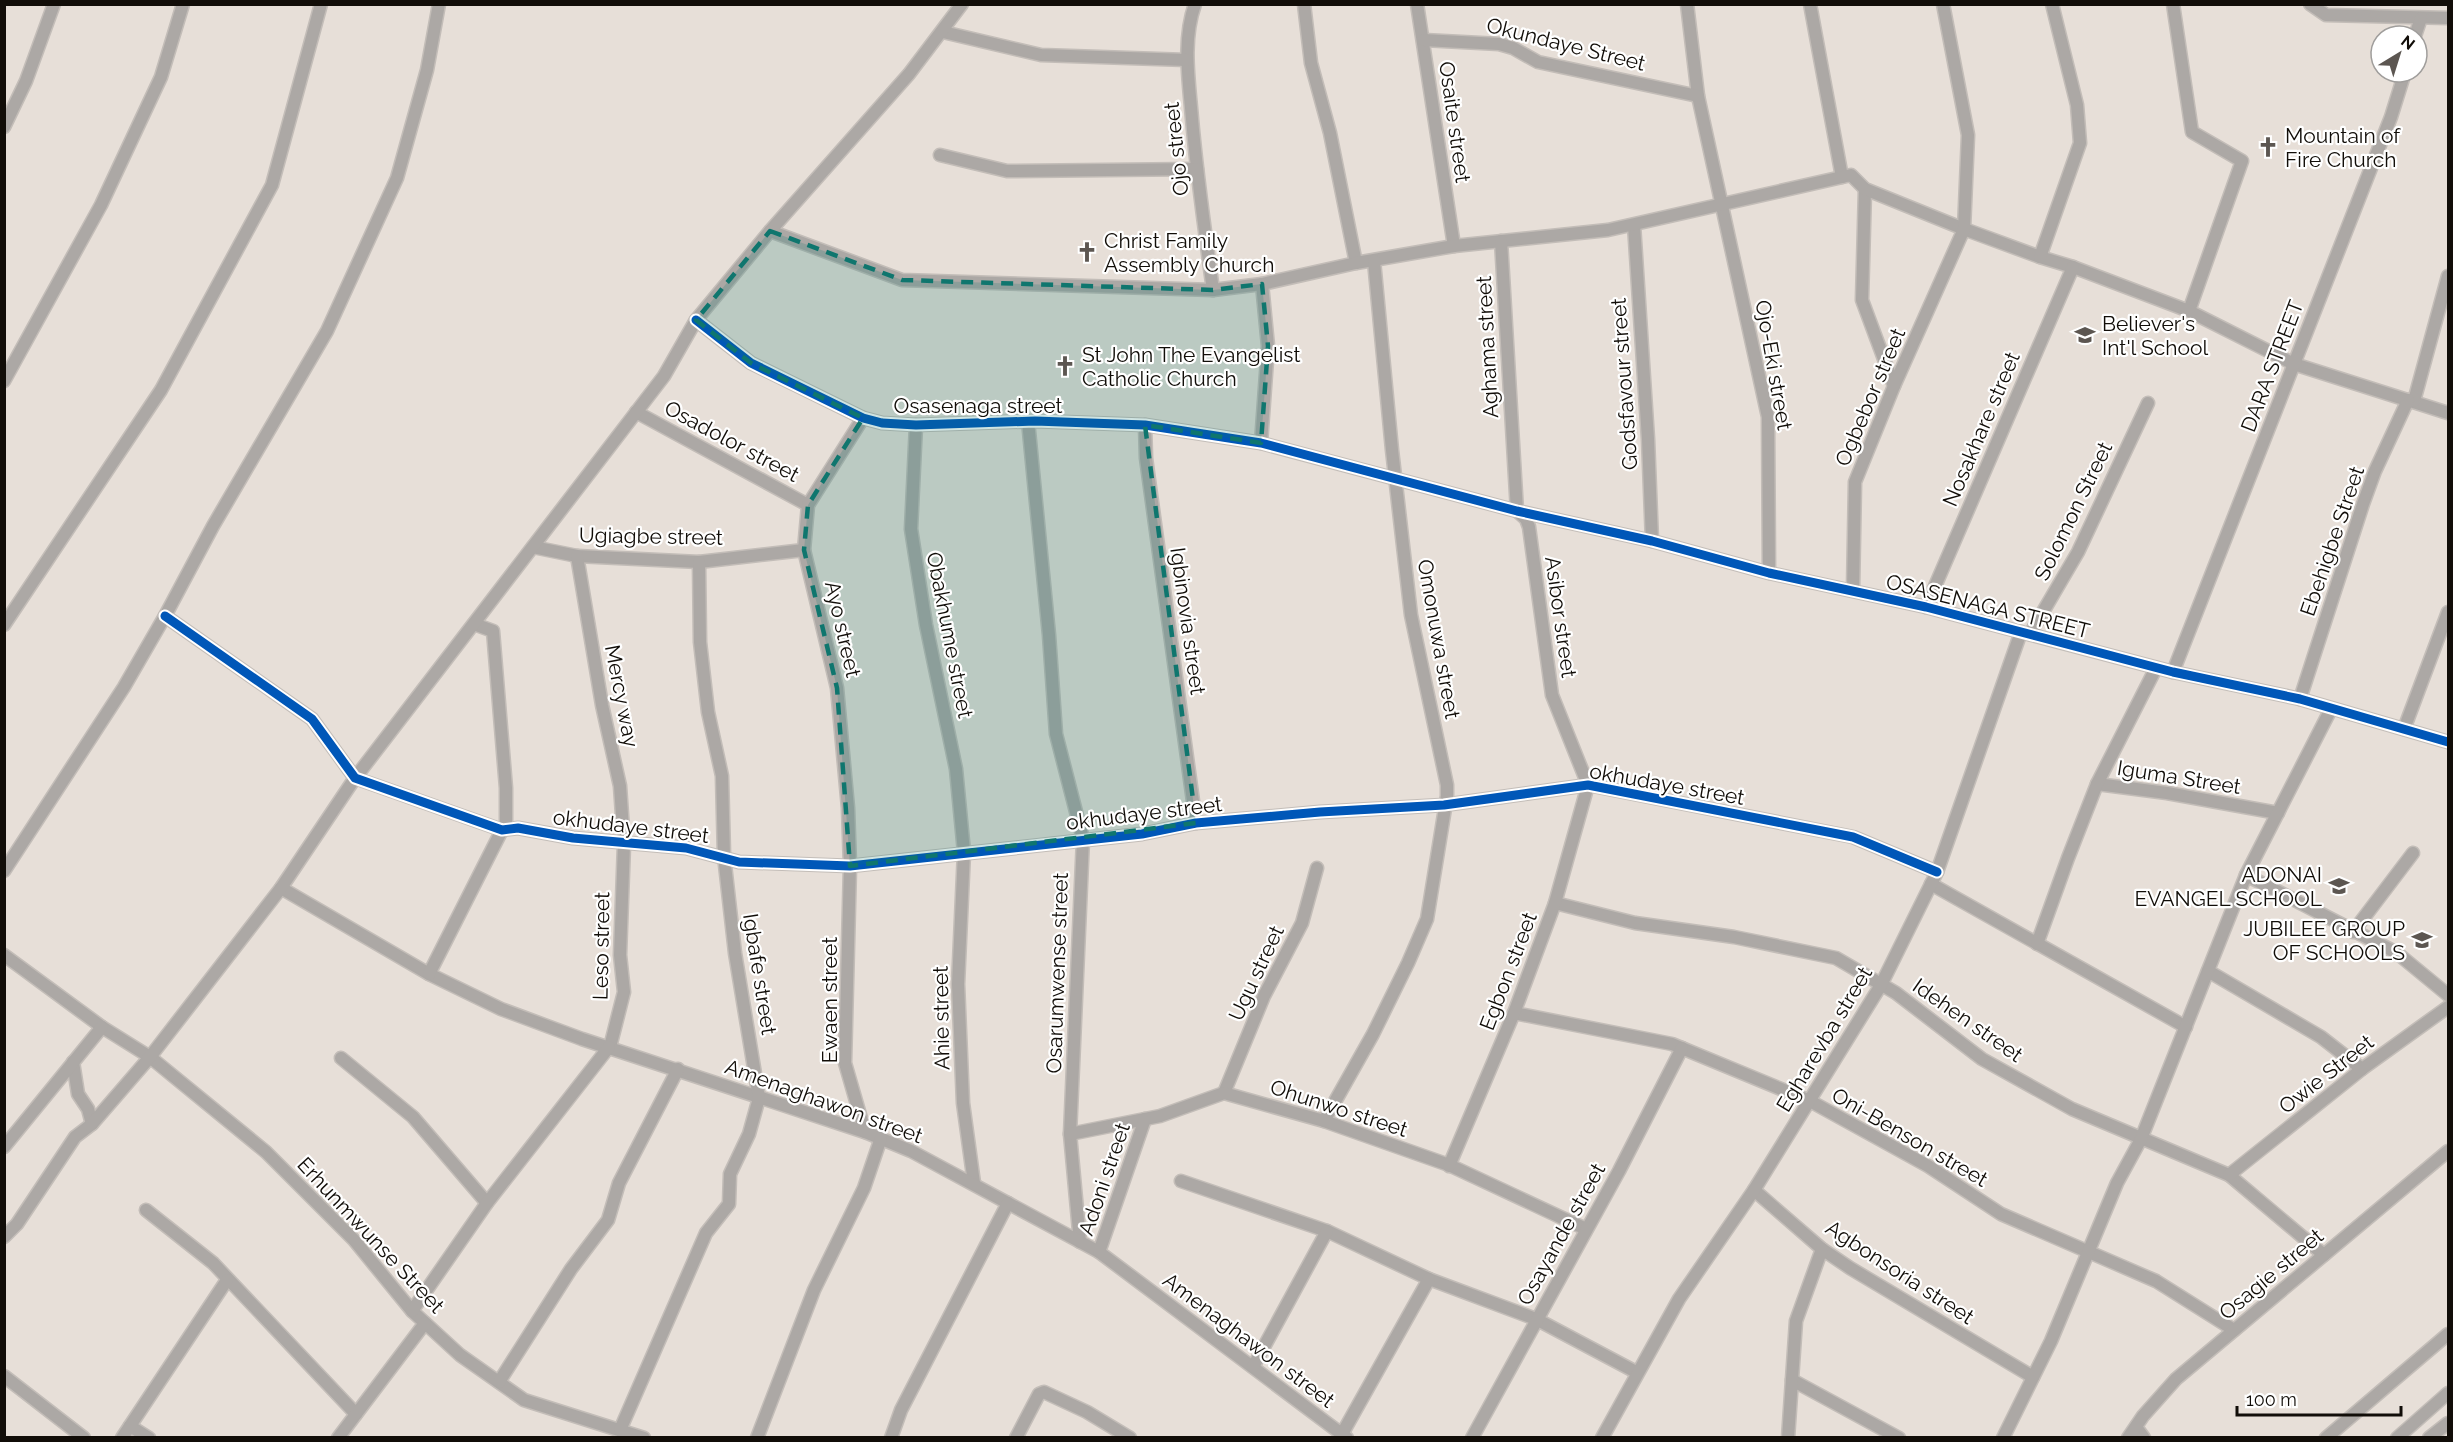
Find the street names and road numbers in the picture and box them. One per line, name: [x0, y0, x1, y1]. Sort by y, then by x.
street label: Okundaye Street: [1484, 12, 1648, 76]
street label: Osaite street: [1434, 60, 1476, 184]
street label: Ojo street: [1159, 101, 1193, 197]
street label: Aghama street: [1471, 275, 1503, 419]
street label: Godsfavour street: [1606, 297, 1642, 471]
street label: DARA STREET: [2235, 297, 2309, 435]
street label: Ojo-Eki street: [1750, 298, 1798, 432]
street label: Ogbebor street: [1830, 324, 1910, 470]
street label: Nosakhare street: [1937, 348, 2025, 510]
street label: Osasenaga street: [893, 393, 1063, 418]
street label: Osadolor street: [660, 395, 804, 487]
street label: Solomon Street: [2029, 438, 2117, 584]
street label: Ebehigbe Street: [2295, 463, 2369, 619]
street label: Ugiagbe street: [579, 522, 723, 550]
street label: Igbinovia street: [1165, 546, 1211, 696]
street label: Obakhume street: [922, 550, 978, 720]
street label: Asibor street: [1540, 555, 1582, 679]
street label: Omonuwa street: [1413, 557, 1465, 721]
street label: OSASENAGA STREET: [1883, 569, 2093, 643]
street label: Ayo street: [820, 578, 866, 680]
street label: Mercy way: [600, 643, 644, 749]
street label: Iguma Street: [2115, 755, 2243, 799]
street label: okhudaye street: [1588, 758, 1746, 810]
street label: okhudaye street: [1065, 791, 1223, 835]
street label: okhudaye street: [552, 804, 710, 848]
street label: Osarumwense street: [1041, 872, 1073, 1074]
street label: Leso street: [588, 892, 614, 1000]
street label: Egbon street: [1474, 908, 1542, 1034]
street label: Igbafe street: [738, 912, 782, 1036]
street label: Ugu street: [1223, 921, 1289, 1025]
street label: Ewaen street: [817, 937, 842, 1063]
street label: Egharevba street: [1771, 962, 1877, 1116]
street label: Ahie street: [928, 966, 954, 1070]
street label: Idehen street: [1908, 973, 2028, 1067]
street label: Owie Street: [2274, 1029, 2378, 1119]
street label: Amenaghawon street: [722, 1054, 926, 1148]
street label: Ohunwo street: [1267, 1074, 1411, 1142]
street label: Oni-Benson street: [1828, 1082, 1992, 1192]
street label: Adoni street: [1073, 1119, 1135, 1239]
street label: Erhunmwunse Street: [292, 1152, 450, 1318]
street label: Osayande street: [1512, 1159, 1610, 1309]
street label: Agbonsoria street: [1821, 1215, 1979, 1329]
street label: Osagie street: [2214, 1223, 2328, 1325]
street label: Amenaghawon street: [1158, 1267, 1340, 1413]

